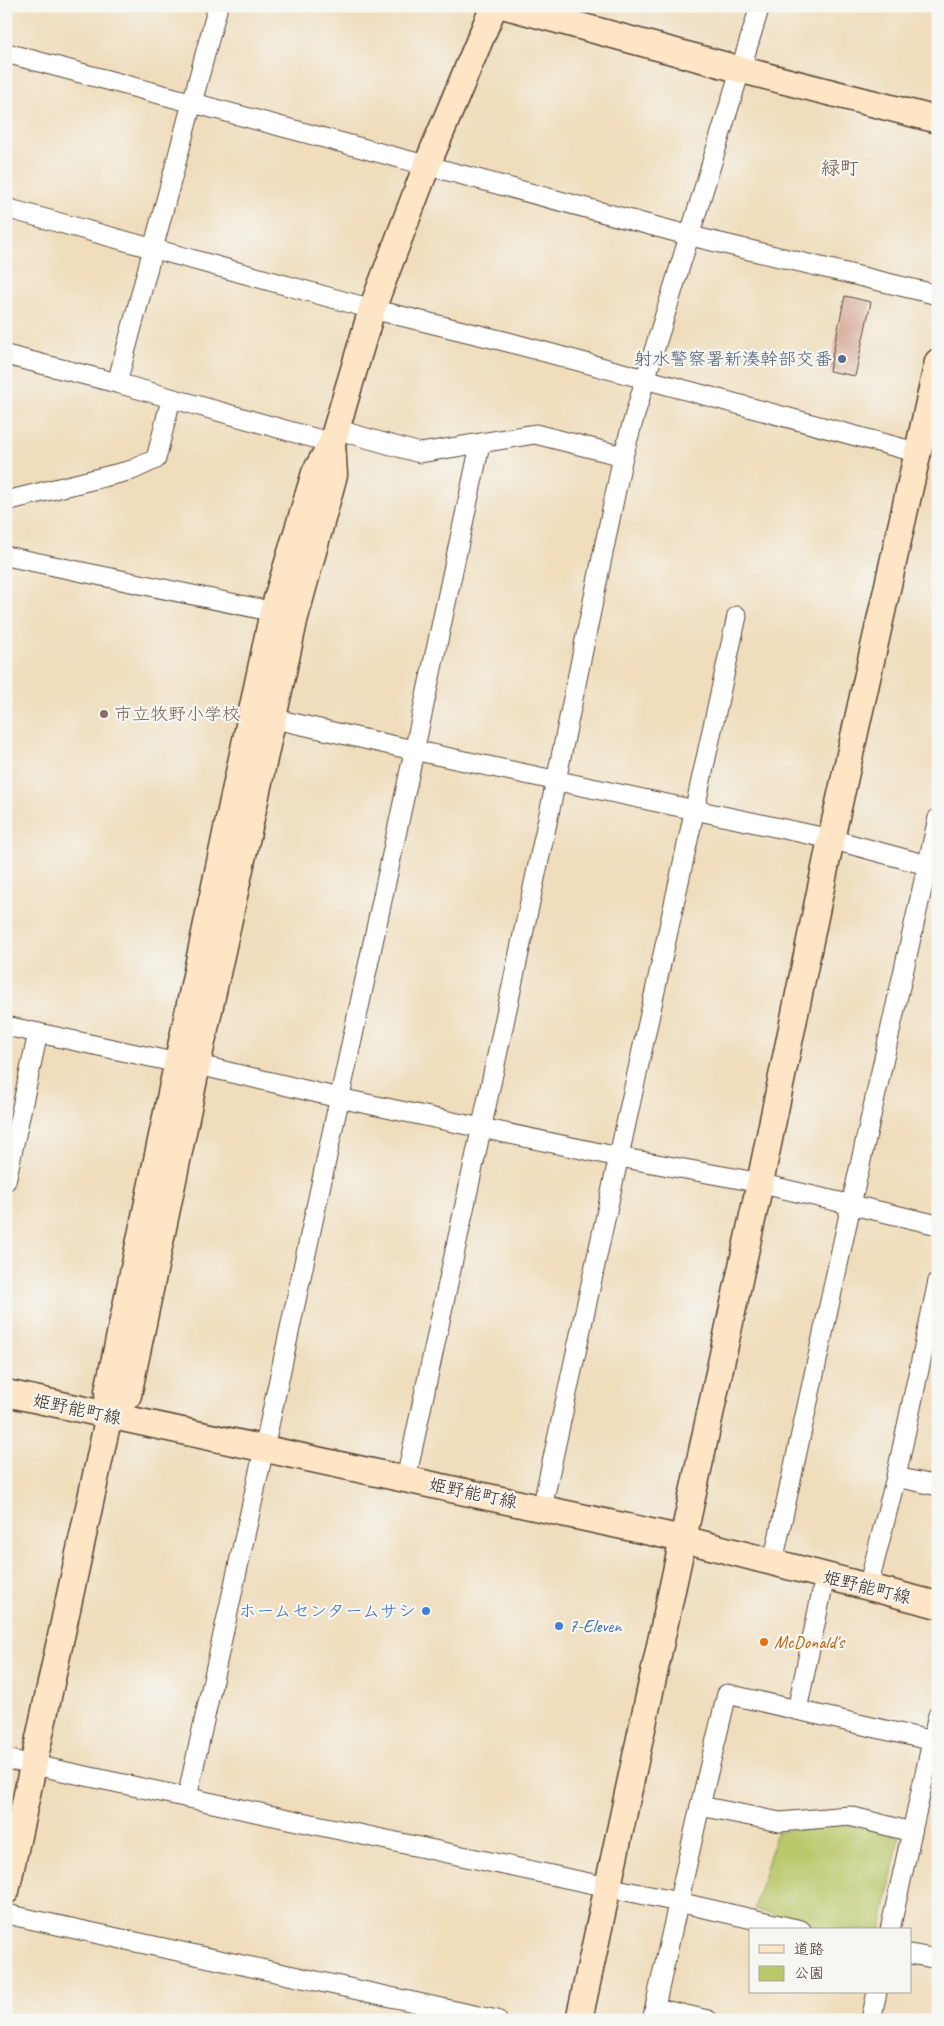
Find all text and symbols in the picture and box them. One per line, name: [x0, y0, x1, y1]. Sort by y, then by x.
district label: 緑町: [821, 156, 859, 180]
place label: 射水警察署新湊幹部交番: [634, 348, 832, 370]
marker: 射水警察署新湊幹部交番: [836, 353, 848, 365]
place label: 市立牧野小学校: [114, 703, 240, 725]
marker: 市立牧野小学校: [98, 708, 110, 720]
street label: 姫野能町線: [31, 1389, 123, 1429]
street label: 姫野能町線: [427, 1473, 519, 1513]
street label: 姫野能町線: [821, 1565, 913, 1609]
place label: ホームセンタームサシ: [238, 1600, 416, 1622]
marker: ホームセンタームサシ: [420, 1605, 432, 1617]
place label: 7-Eleven: [569, 1615, 622, 1637]
marker: 7-Eleven: [553, 1620, 565, 1632]
place label: McDonald's: [774, 1631, 846, 1653]
marker: McDonald's: [758, 1636, 770, 1648]
legend: [749, 1928, 912, 1994]
text: 道路: [794, 1940, 824, 1959]
text: 公園: [794, 1964, 824, 1983]

